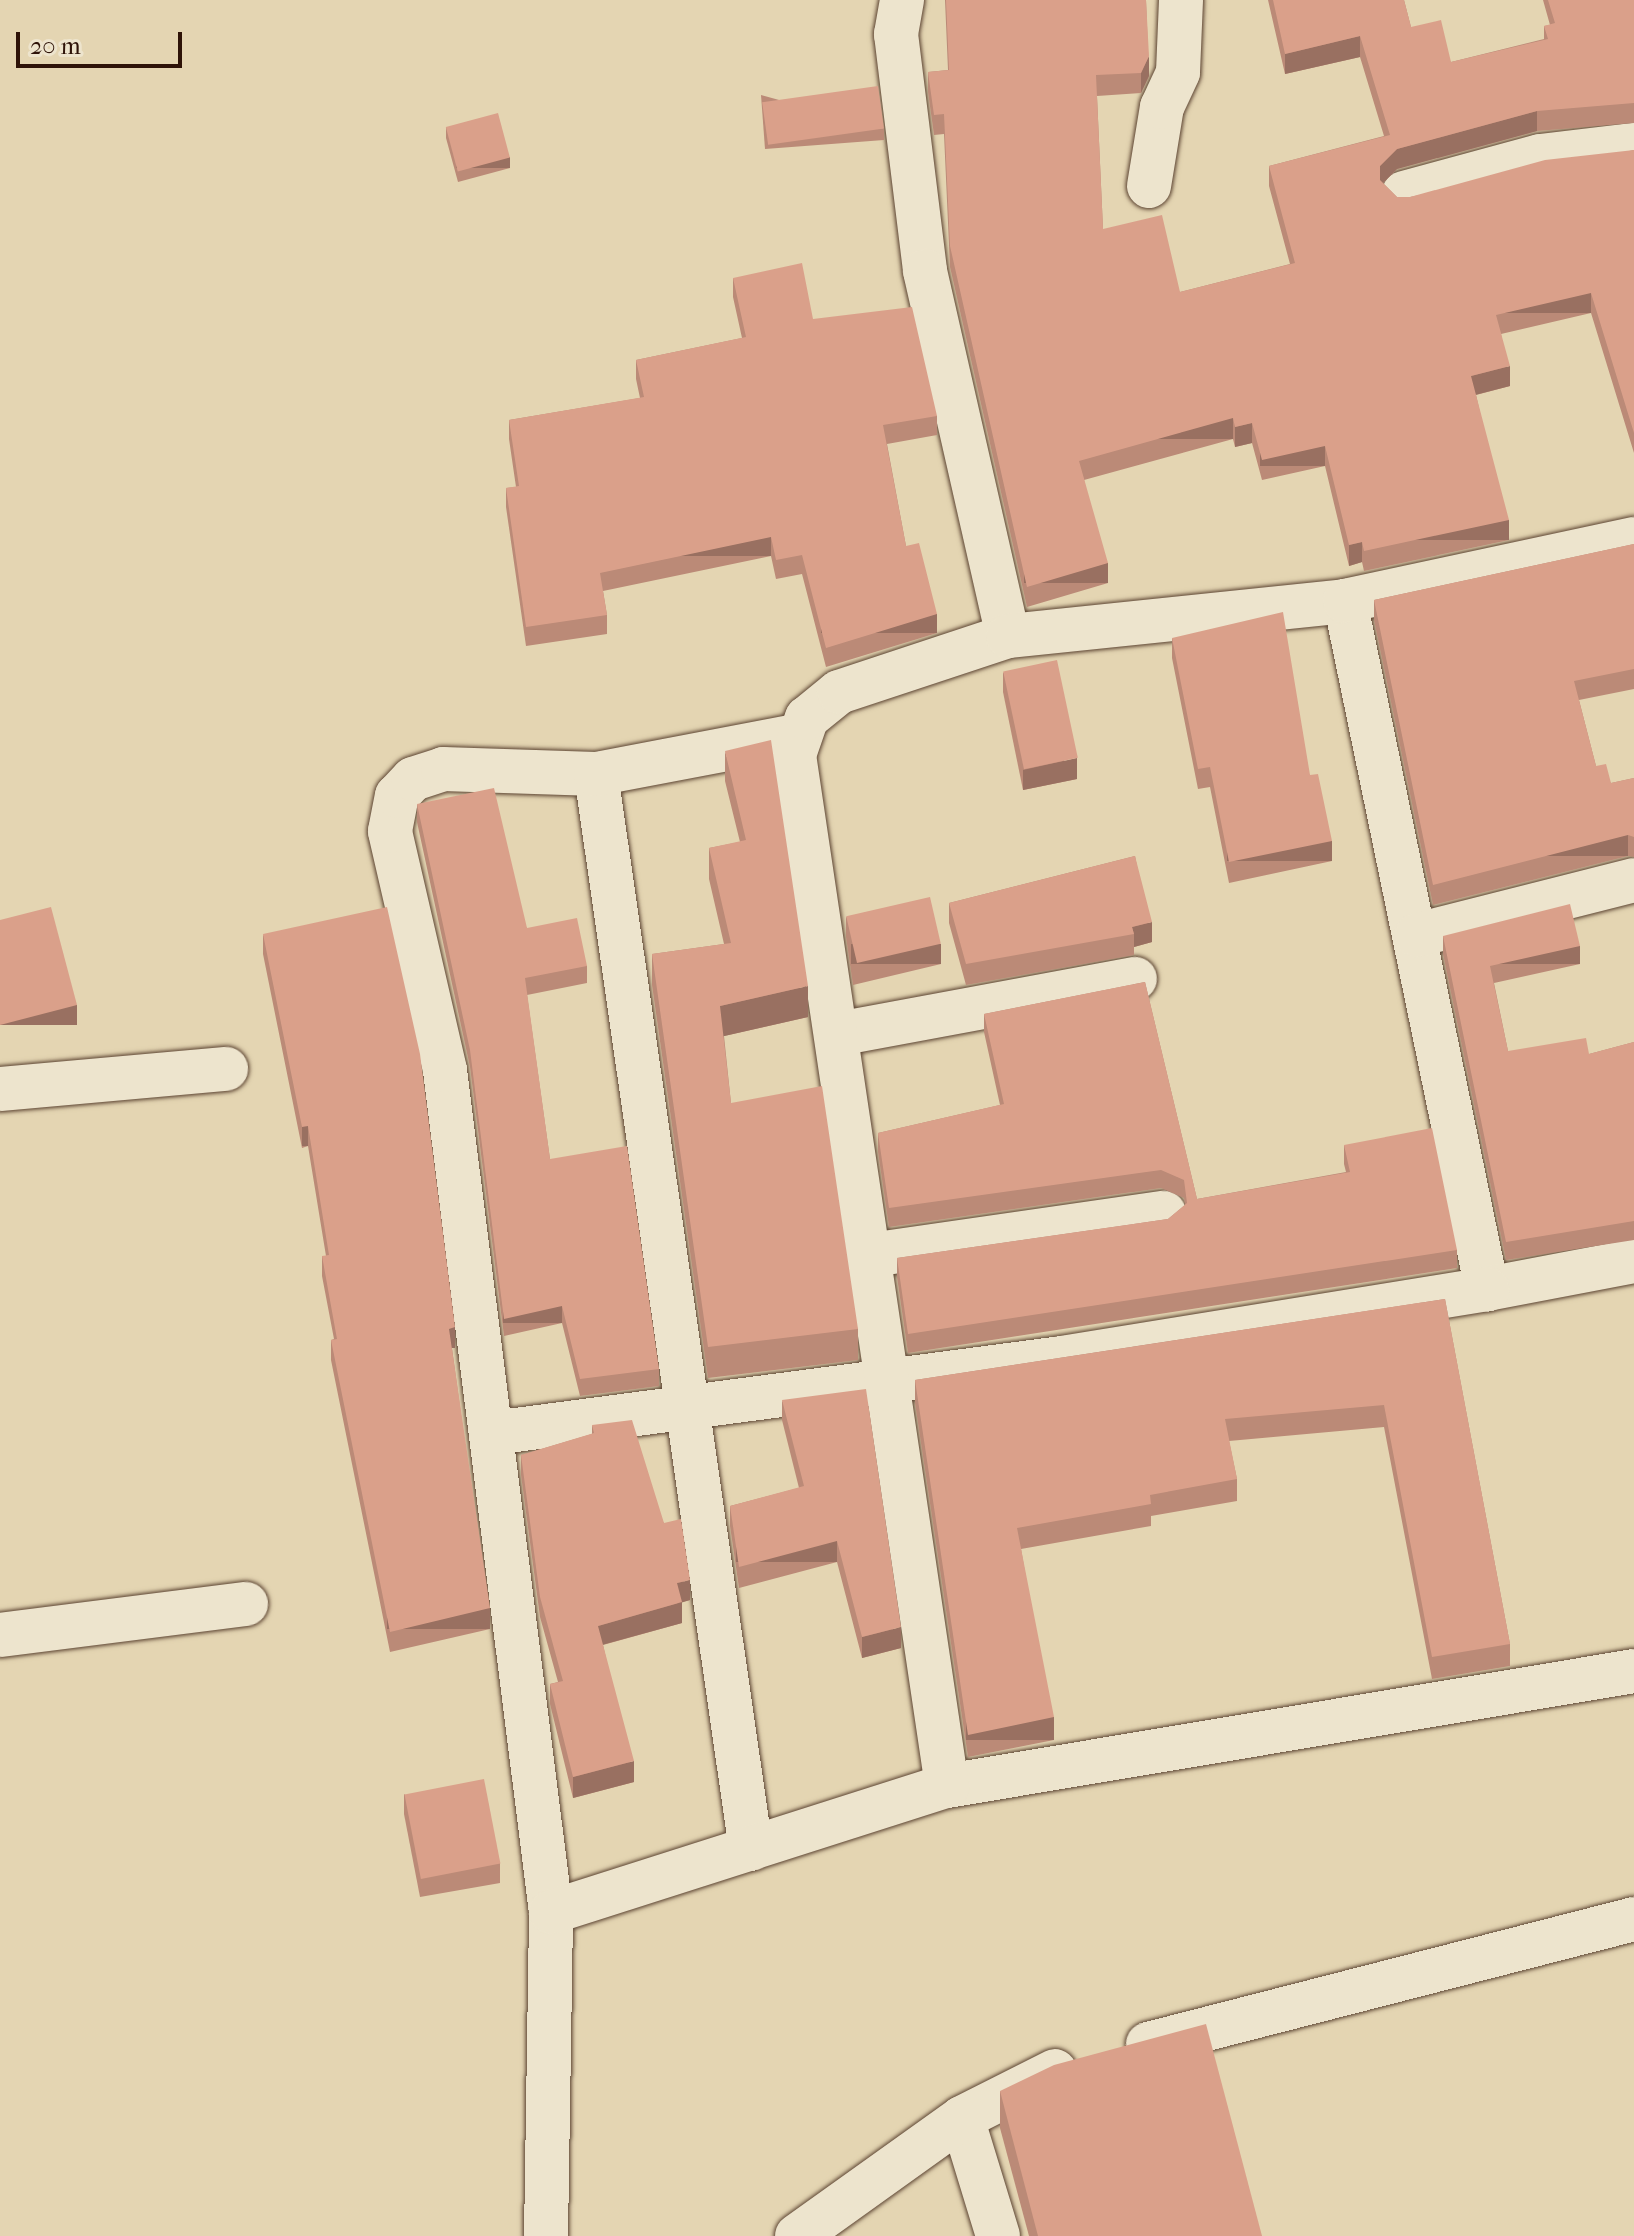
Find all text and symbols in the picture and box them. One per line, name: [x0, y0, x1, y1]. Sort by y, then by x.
scale bar: [20, 16, 186, 66]
text: 20 m: [30, 32, 81, 60]

